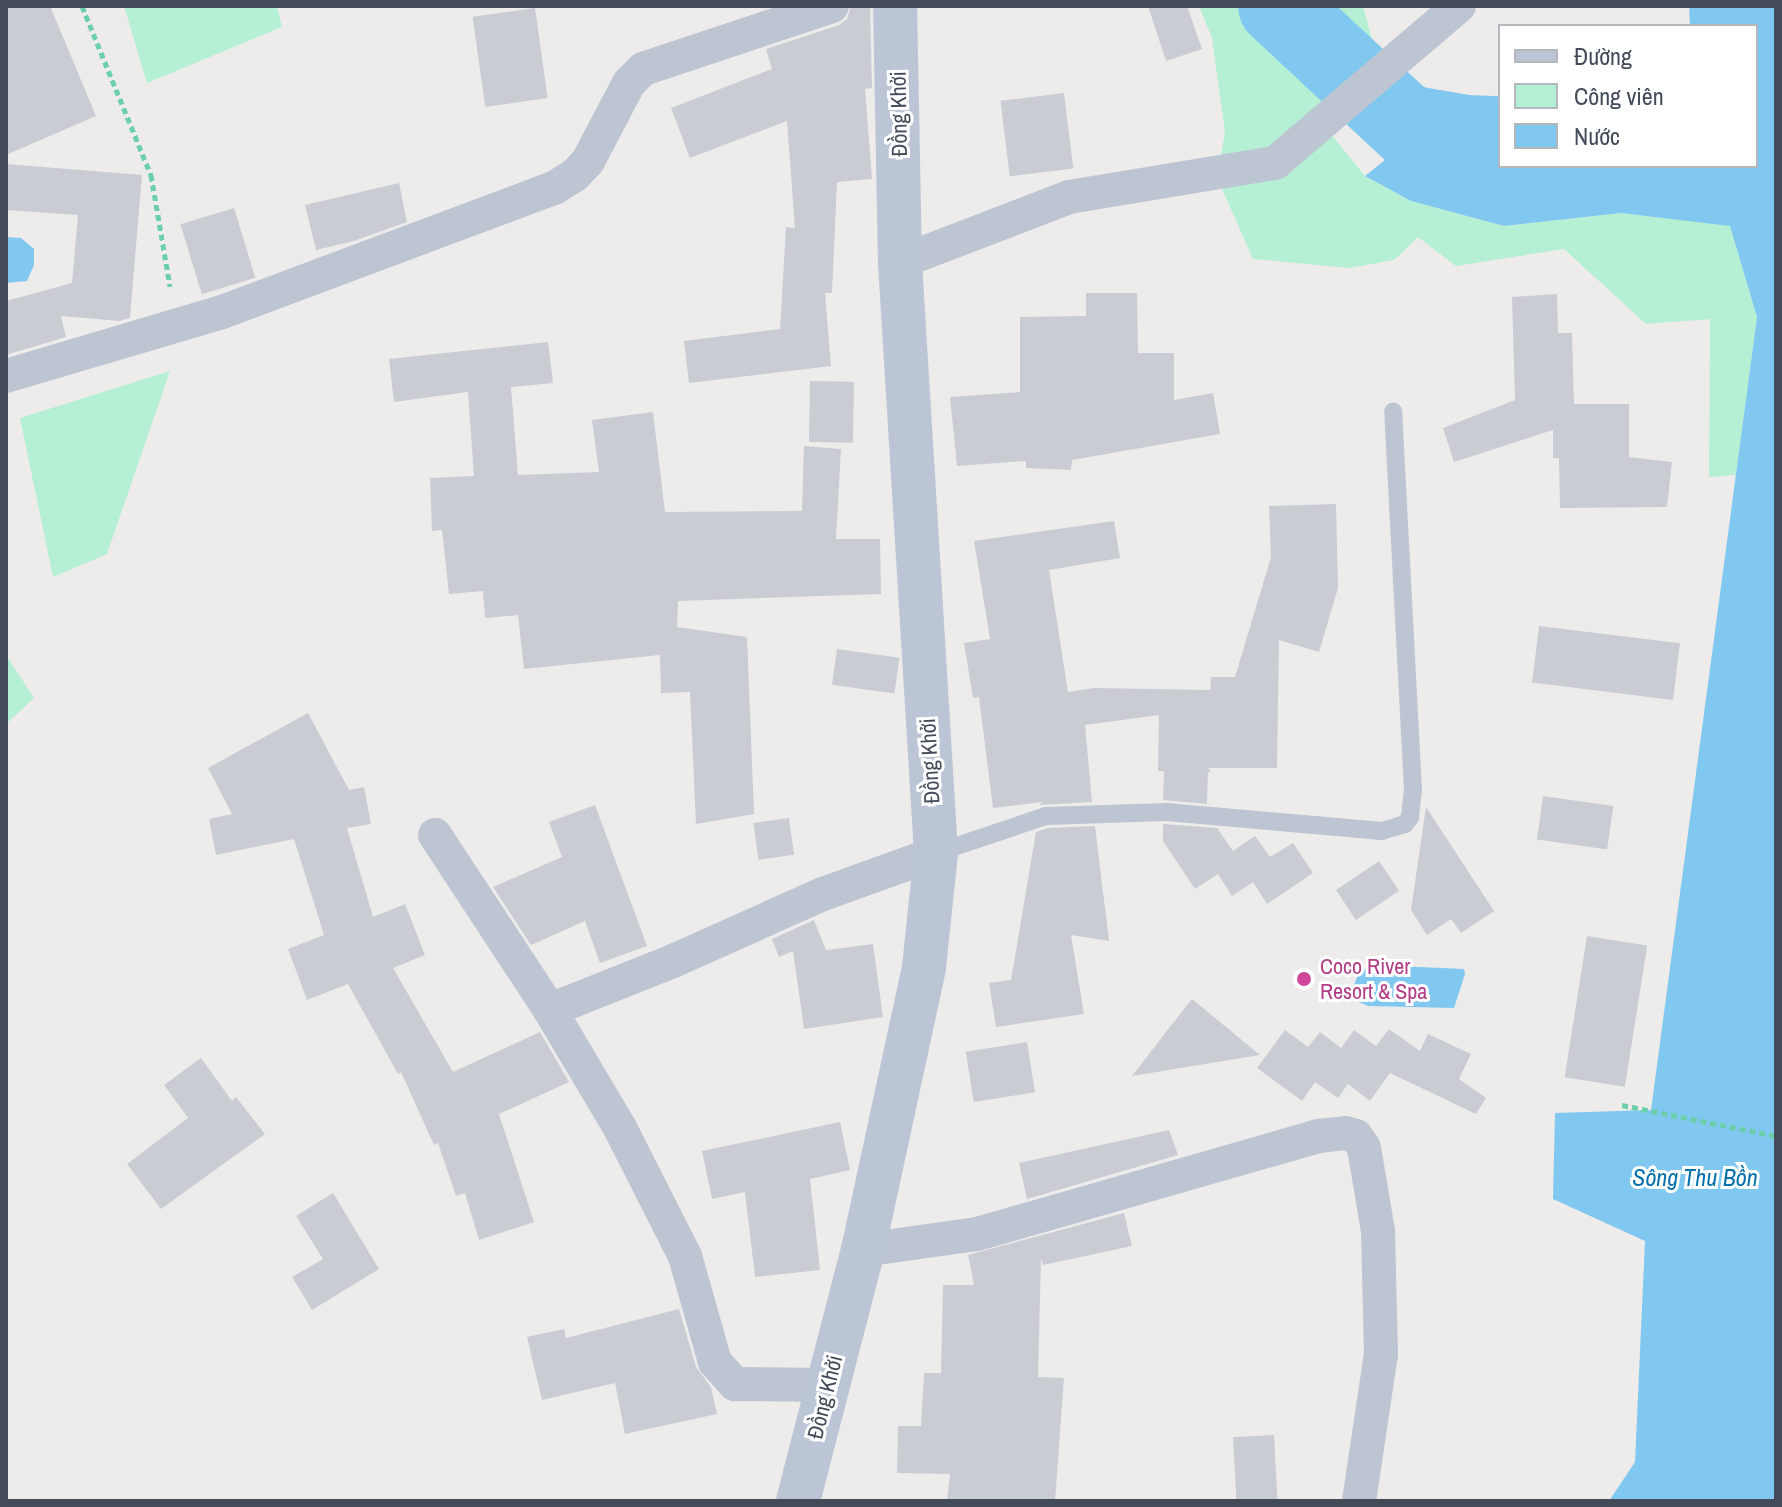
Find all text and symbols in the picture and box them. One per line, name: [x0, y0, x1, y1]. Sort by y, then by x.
legend: [1498, 24, 1758, 168]
text: Đường: [1574, 40, 1632, 72]
street label: Đồng Khởi: [885, 71, 913, 157]
text: Công viên: [1574, 80, 1664, 112]
text: Nước: [1574, 120, 1620, 152]
street label: Đồng Khởi: [915, 718, 945, 804]
place label: Coco River Resort & Spa: [1320, 953, 1427, 1004]
marker: Coco River Resort & Spa: [1295, 970, 1313, 988]
water label: Sông Thu Bồn: [1632, 1164, 1758, 1192]
street label: Đồng Khởi: [802, 1352, 848, 1442]

